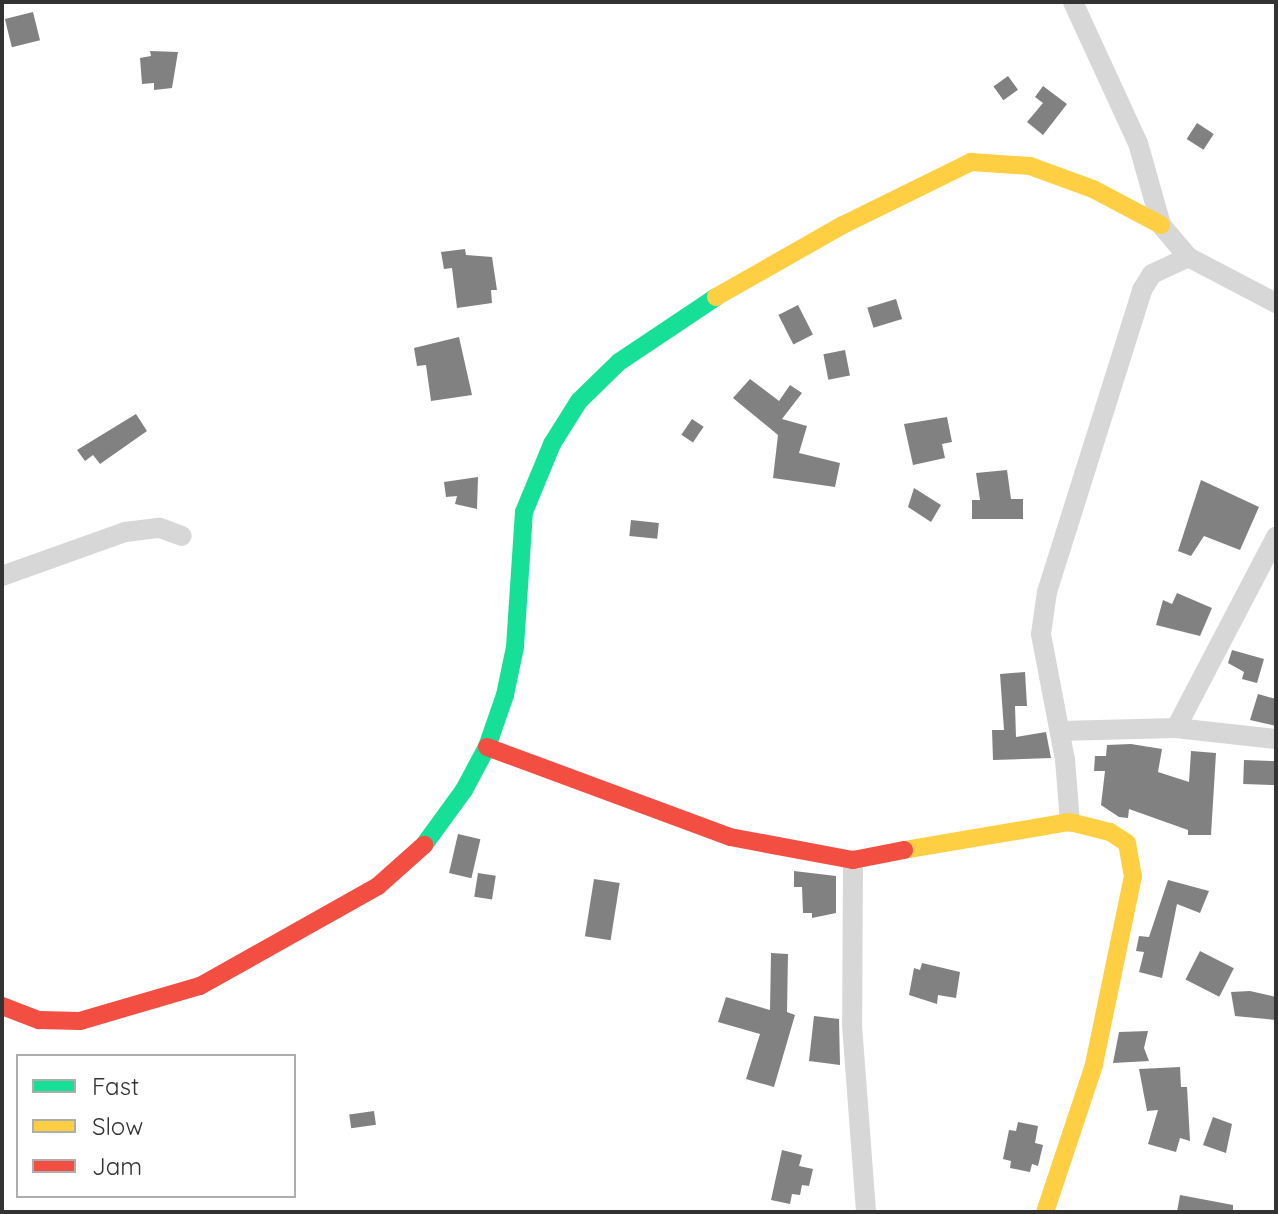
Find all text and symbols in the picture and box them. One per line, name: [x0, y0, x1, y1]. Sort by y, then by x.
legend: [16, 1054, 296, 1198]
text: Fast: [92, 1071, 139, 1101]
text: Slow: [92, 1111, 143, 1141]
text: Jam: [92, 1151, 142, 1181]

